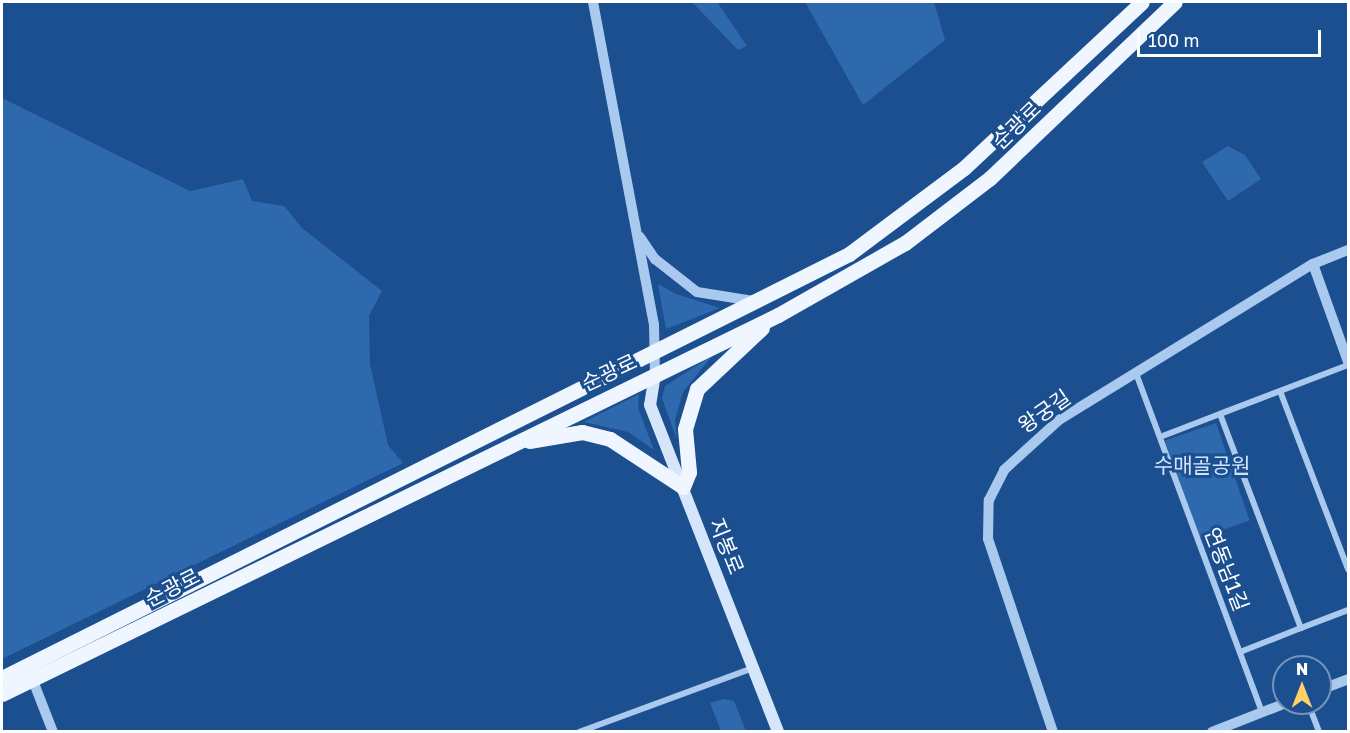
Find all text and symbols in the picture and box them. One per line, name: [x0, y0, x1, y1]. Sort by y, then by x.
scale bar: [1140, 18, 1324, 56]
text: 100 m: [1148, 29, 1199, 51]
street label: 순광로: [986, 96, 1046, 154]
street label: 순광로: [577, 348, 641, 396]
street label: 왕궁길: [1013, 384, 1075, 438]
park label: 수매골공원: [1154, 452, 1250, 478]
street label: 지봉로: [704, 514, 750, 578]
street label: 연동남1길: [1200, 524, 1254, 614]
street label: 순광로: [140, 563, 204, 611]
north arrow: [1272, 655, 1332, 715]
text: N: [1296, 659, 1308, 679]

